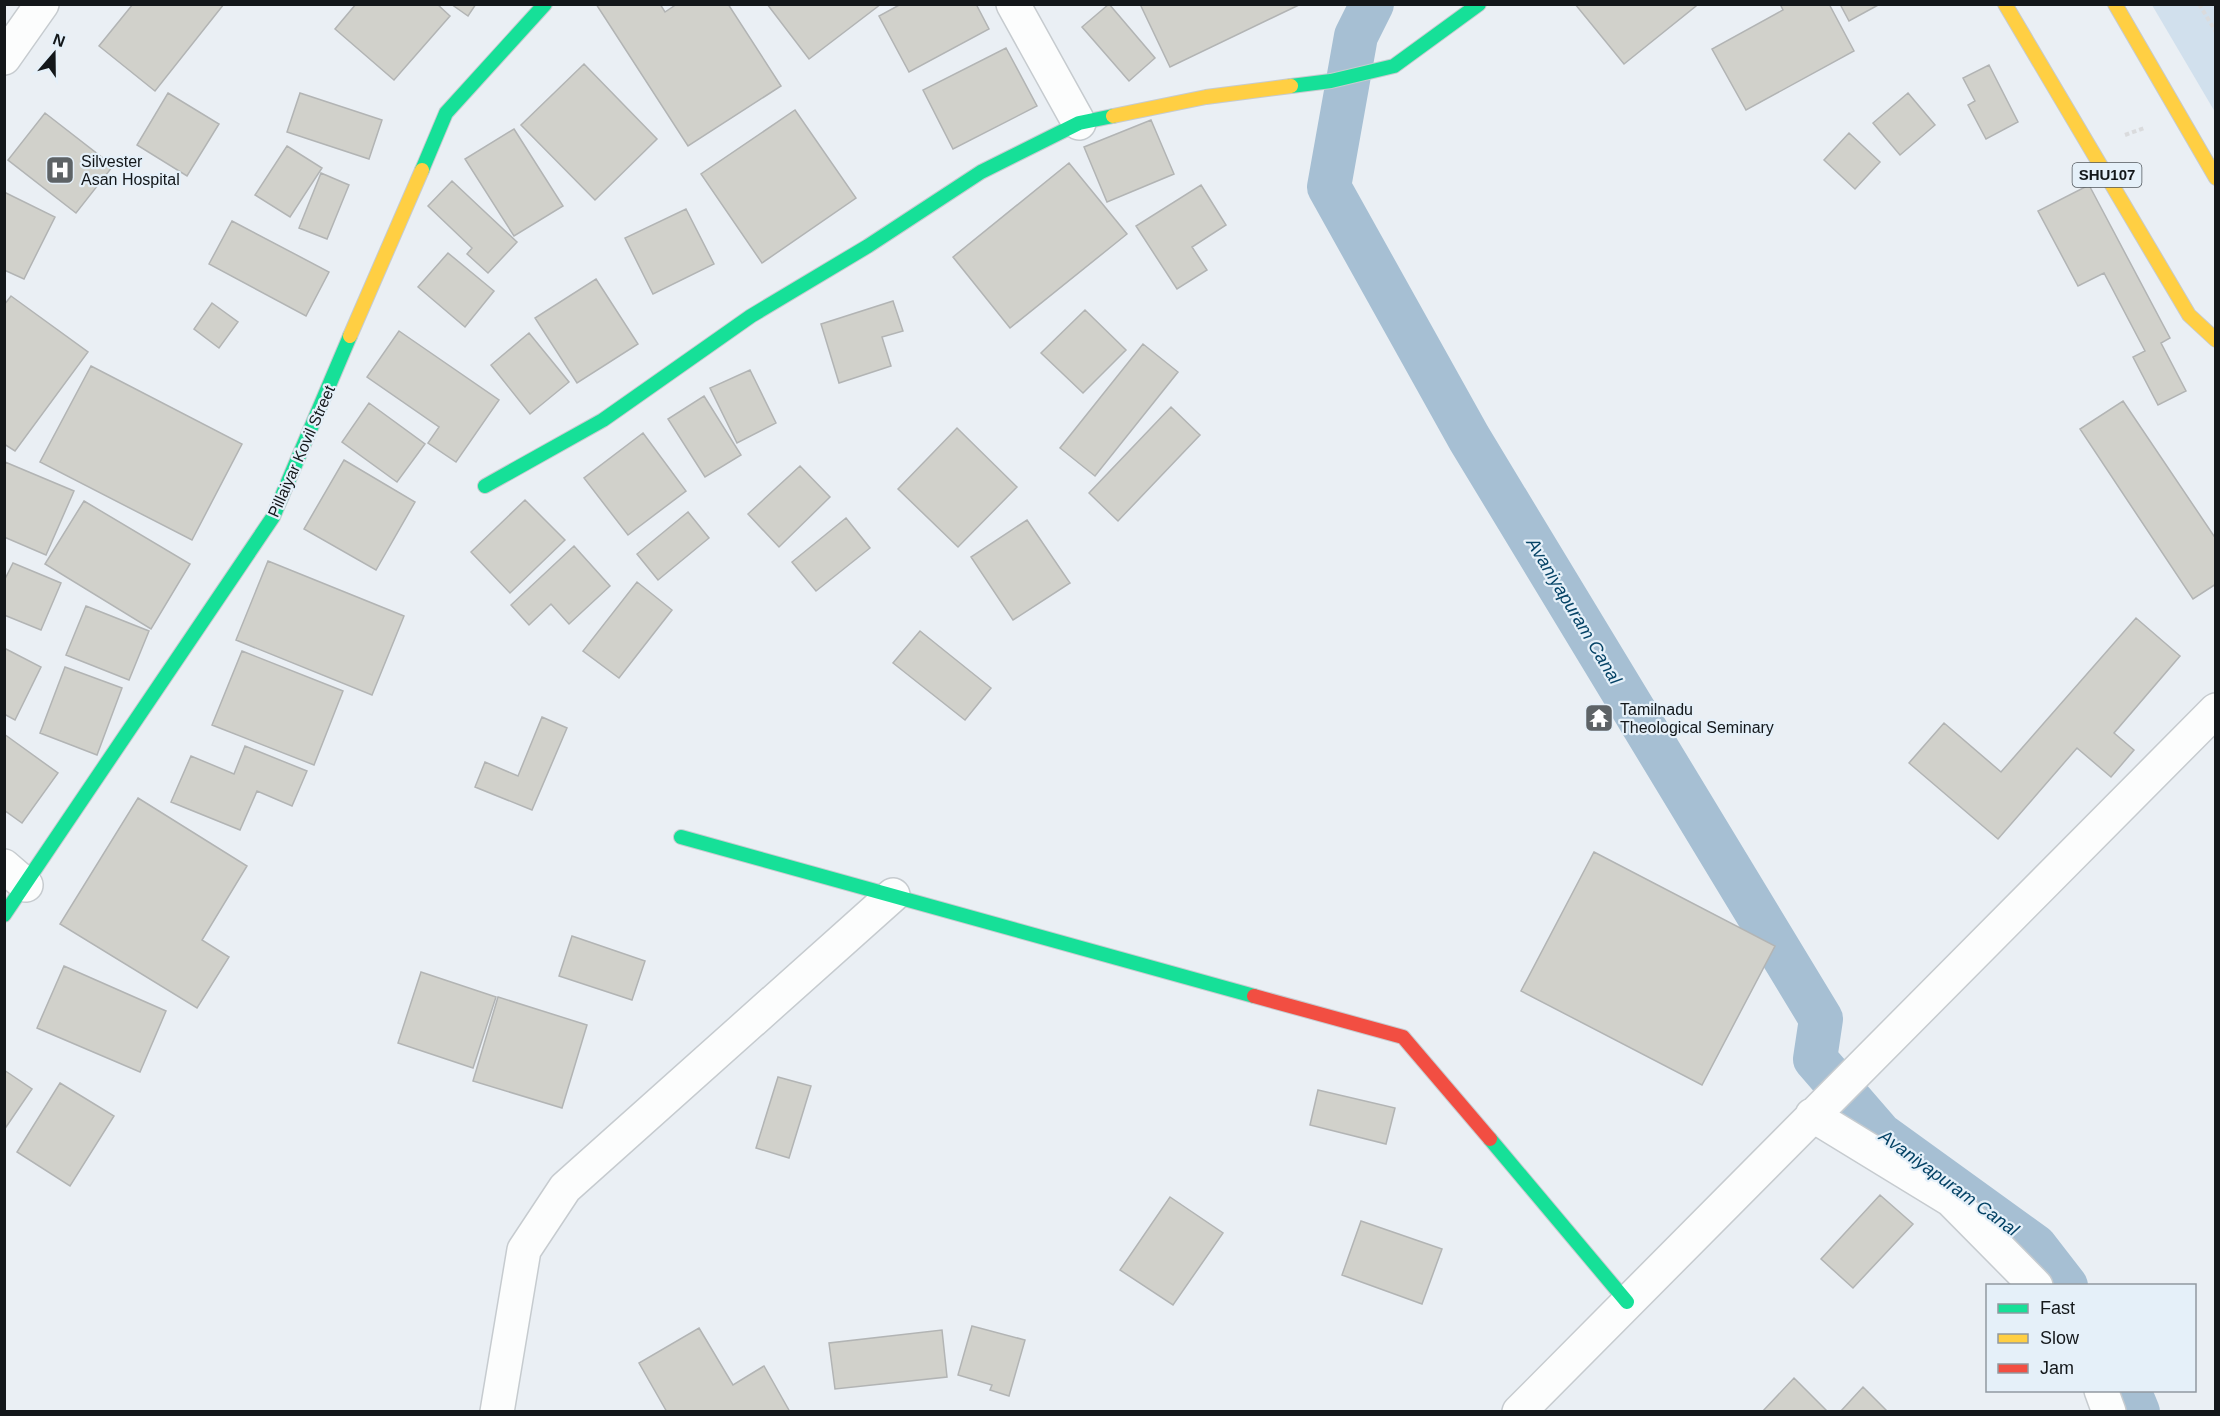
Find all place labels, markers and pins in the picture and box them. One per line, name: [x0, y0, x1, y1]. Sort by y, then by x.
place label: Silvester Asan Hospital: [81, 153, 180, 188]
hospital icon: Silvester Asan Hospital: [44, 154, 76, 186]
place label: Tamilnadu Theological Seminary: [1620, 701, 1774, 736]
temple icon: Tamilnadu Theological Seminary: [1583, 702, 1615, 734]

